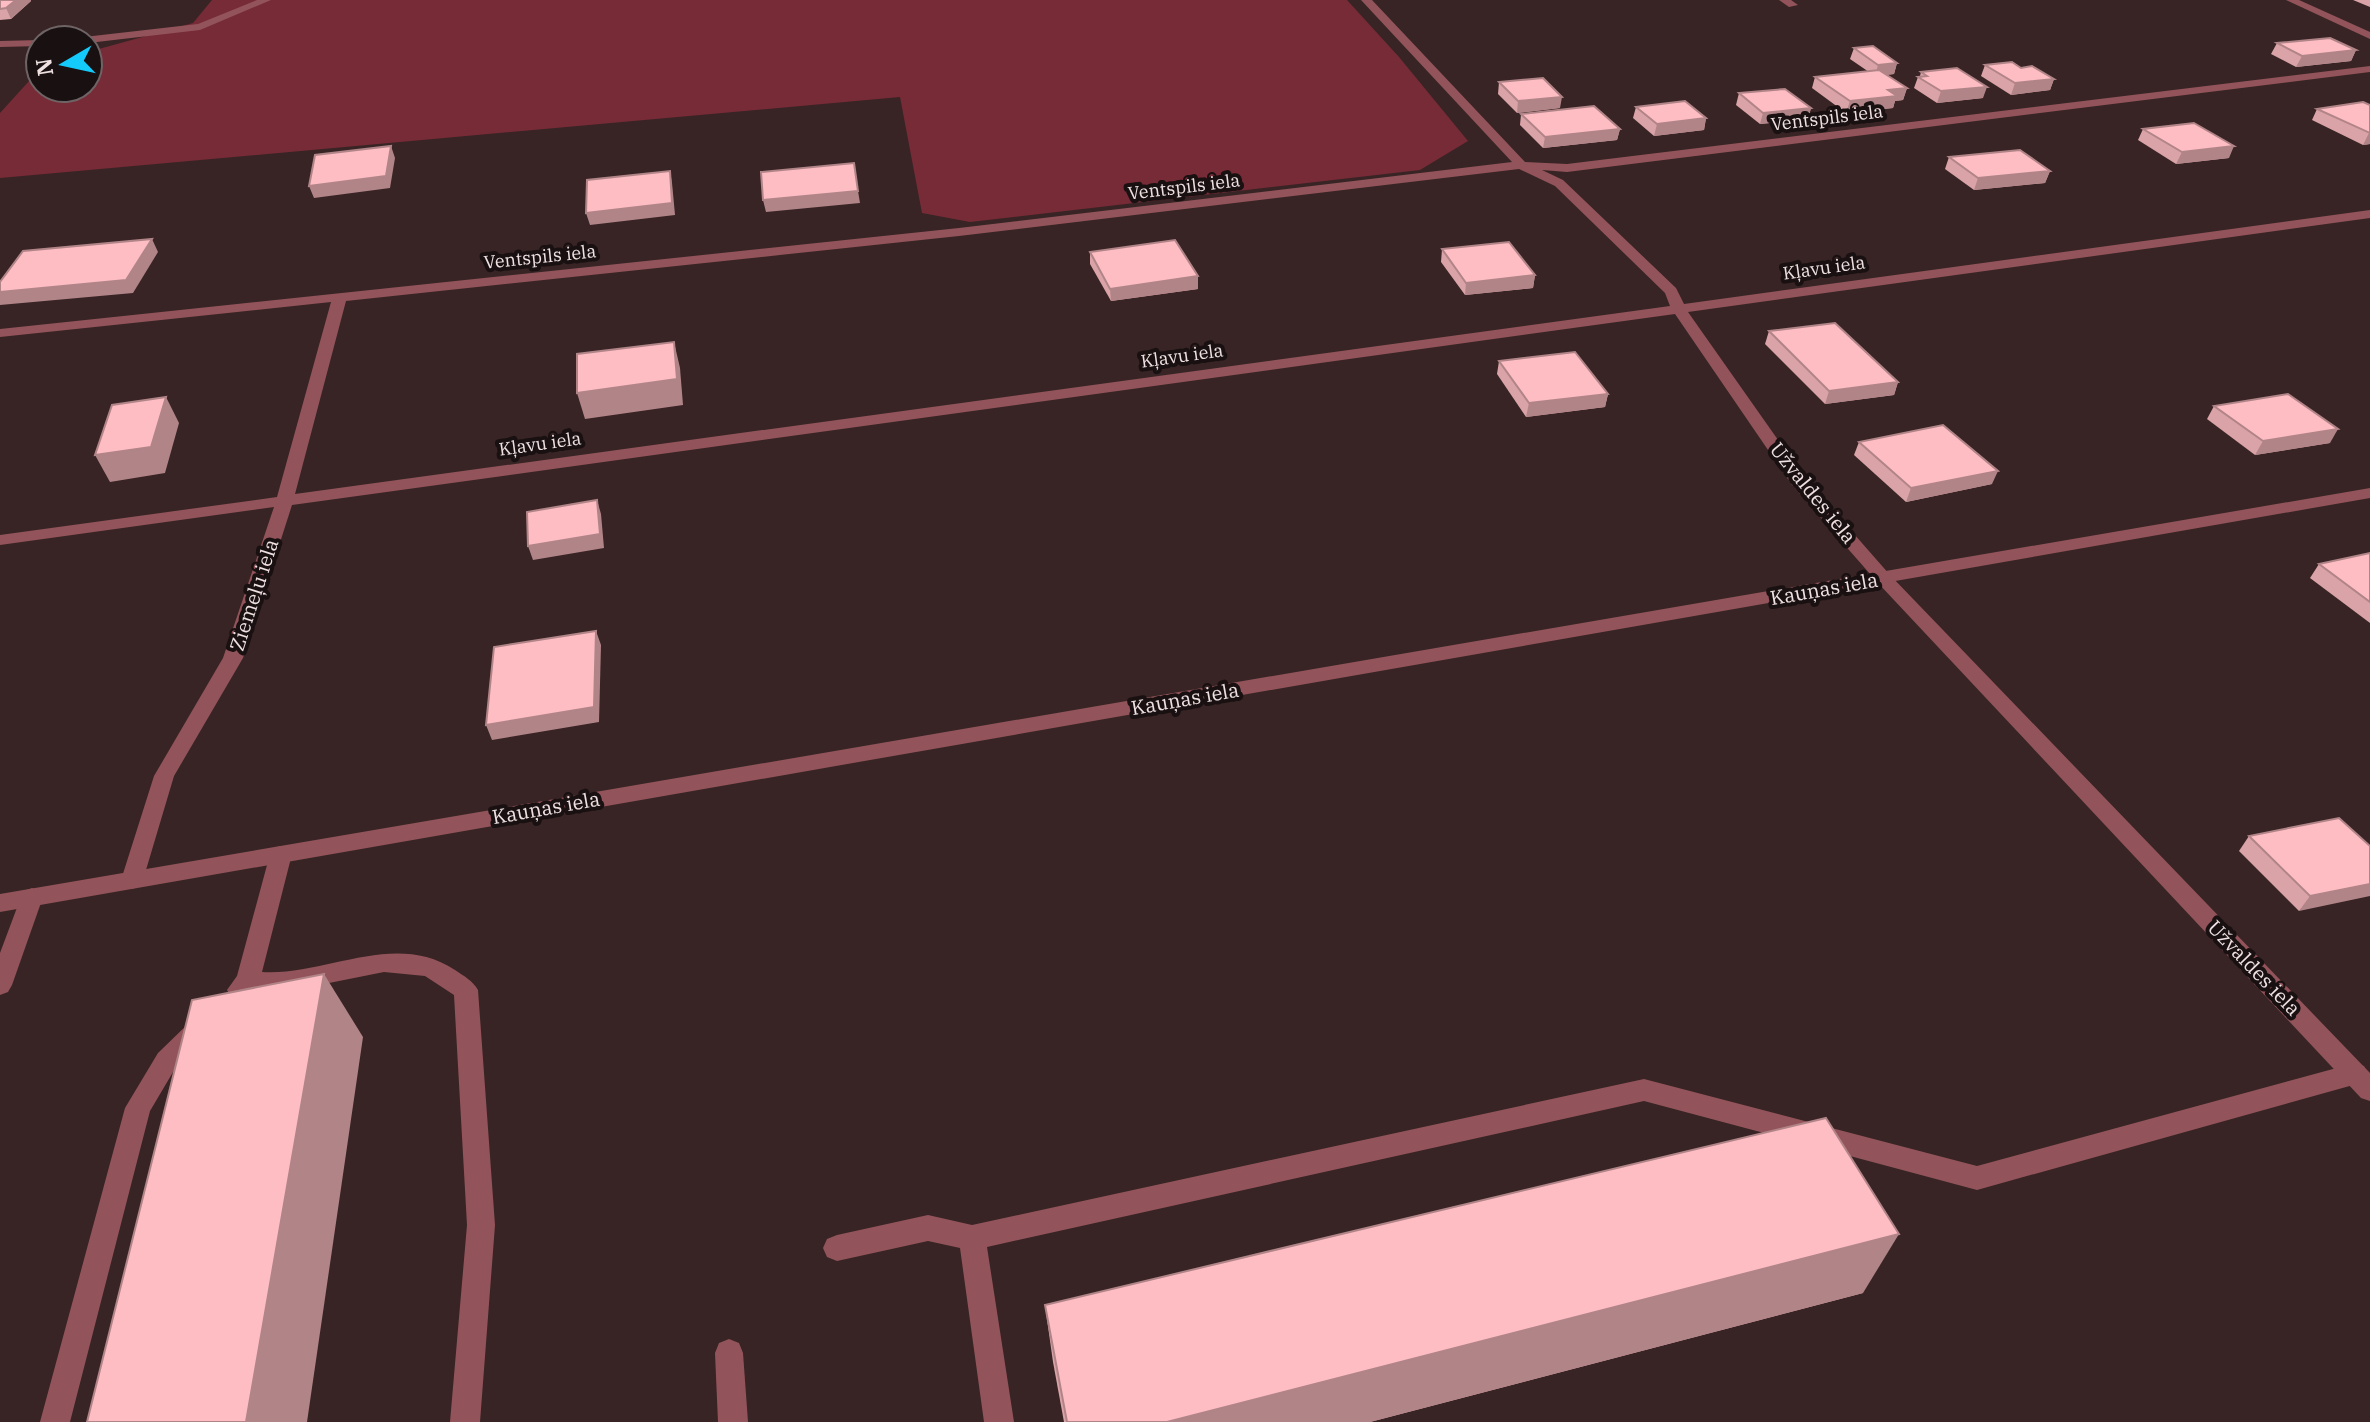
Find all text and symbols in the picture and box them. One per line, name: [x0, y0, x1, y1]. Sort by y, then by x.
north arrow: [24, 24, 104, 104]
text: N: [28, 56, 59, 78]
street label: Ventspils iela: [1770, 99, 1885, 136]
street label: Ventspils iela: [1127, 168, 1242, 205]
street label: Ventspils iela: [483, 239, 597, 274]
street label: Kļavu iela: [1781, 250, 1867, 285]
street label: Kļavu iela: [1139, 338, 1225, 373]
street label: Kļavu iela: [497, 426, 583, 461]
street label: Užvaldes iela: [1764, 436, 1863, 549]
street label: Ziemeļu iela: [223, 535, 284, 654]
street label: Kauņas iela: [1768, 566, 1880, 611]
street label: Kauņas iela: [1129, 676, 1241, 721]
street label: Kauņas iela: [490, 785, 602, 830]
street label: Užvaldes iela: [2202, 914, 2307, 1021]

